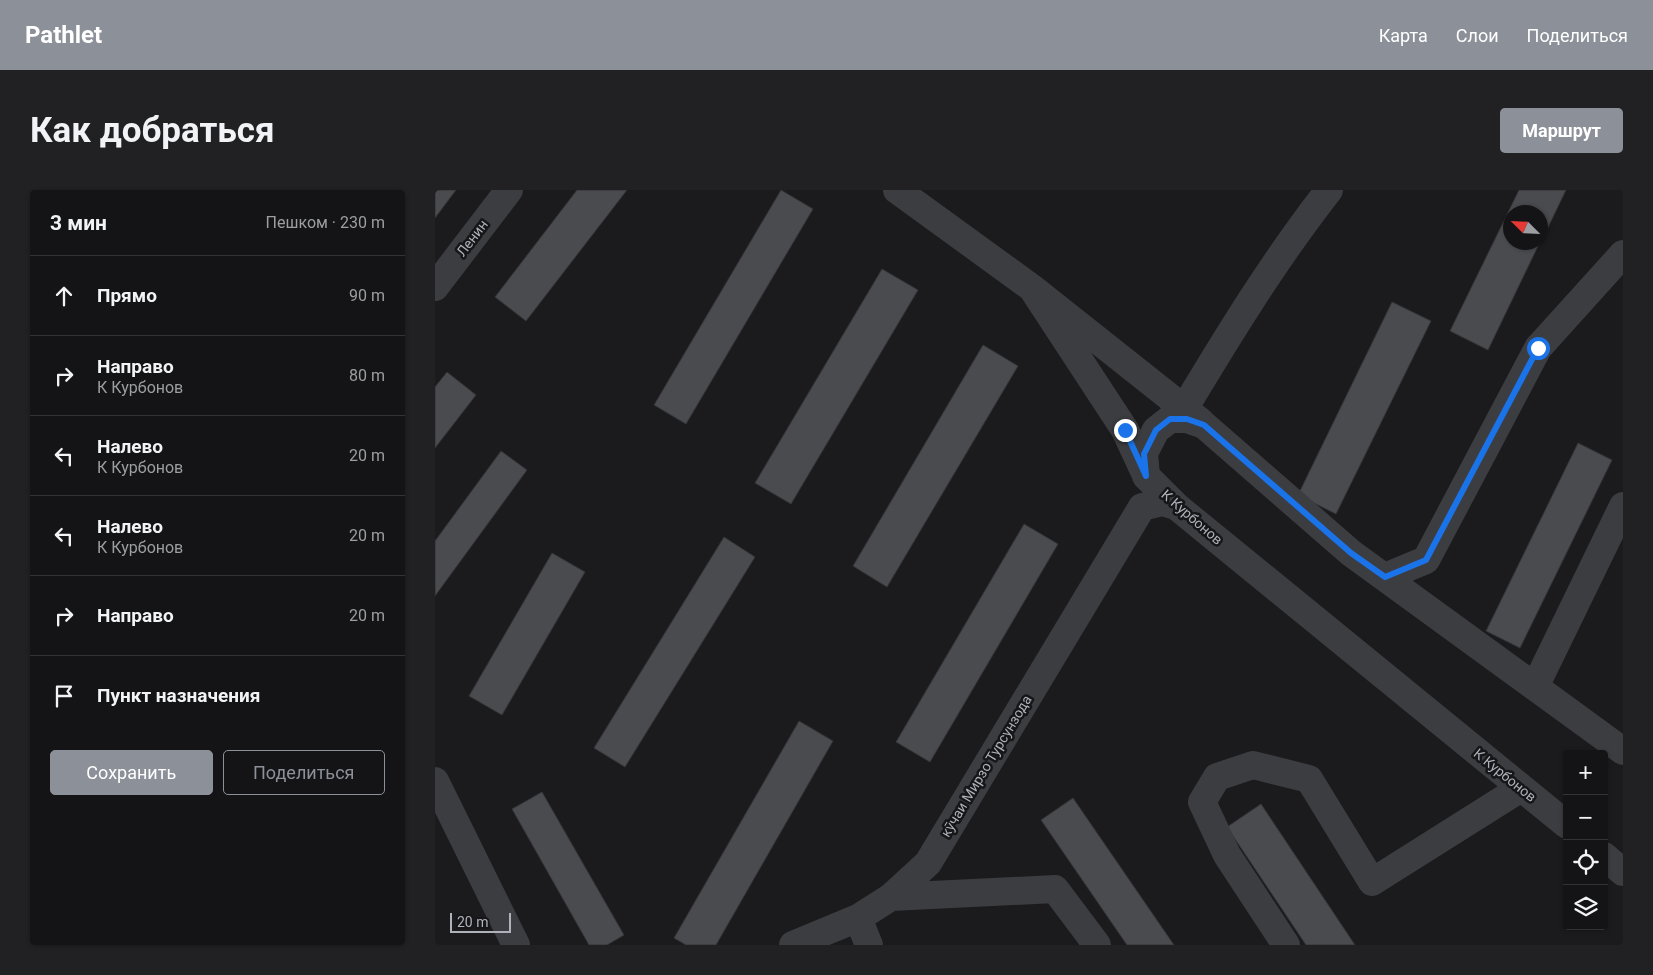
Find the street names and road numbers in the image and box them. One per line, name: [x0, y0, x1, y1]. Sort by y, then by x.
street label: Ленин: [453, 217, 491, 259]
street label: К Курбонов: [1158, 486, 1226, 548]
street label: кӯчаи Мирзо Турсунзода: [937, 692, 1035, 840]
street label: К Курбонов: [1471, 745, 1539, 805]

